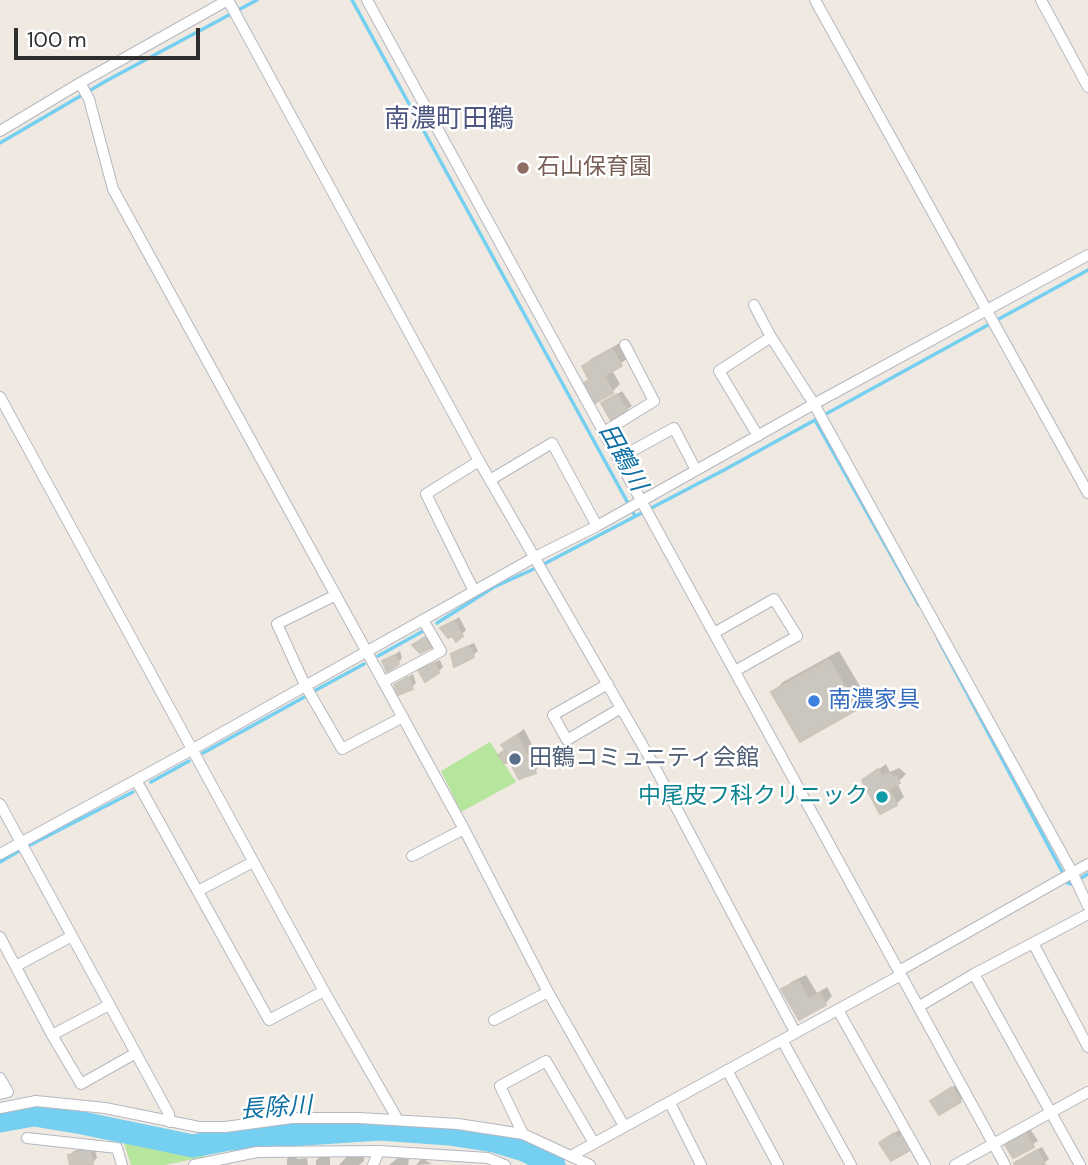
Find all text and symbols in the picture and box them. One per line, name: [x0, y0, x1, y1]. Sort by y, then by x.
scale bar: [18, 14, 203, 58]
text: 100 m: [27, 26, 87, 54]
district label: 南濃町田鶴: [384, 104, 514, 136]
place label: 石山保育園: [537, 154, 652, 182]
marker: 石山保育園: [515, 160, 531, 176]
water label: 田鶴川: [592, 420, 652, 496]
place label: 南濃家具: [828, 687, 920, 715]
marker: 南濃家具: [806, 693, 822, 709]
place label: 田鶴コミュニティ会館: [529, 745, 759, 773]
marker: 田鶴コミュニティ会館: [507, 751, 523, 767]
place label: 中尾皮フ科クリニック: [638, 783, 868, 811]
marker: 中尾皮フ科クリニック: [874, 789, 890, 805]
water label: 長除川: [239, 1092, 313, 1126]

